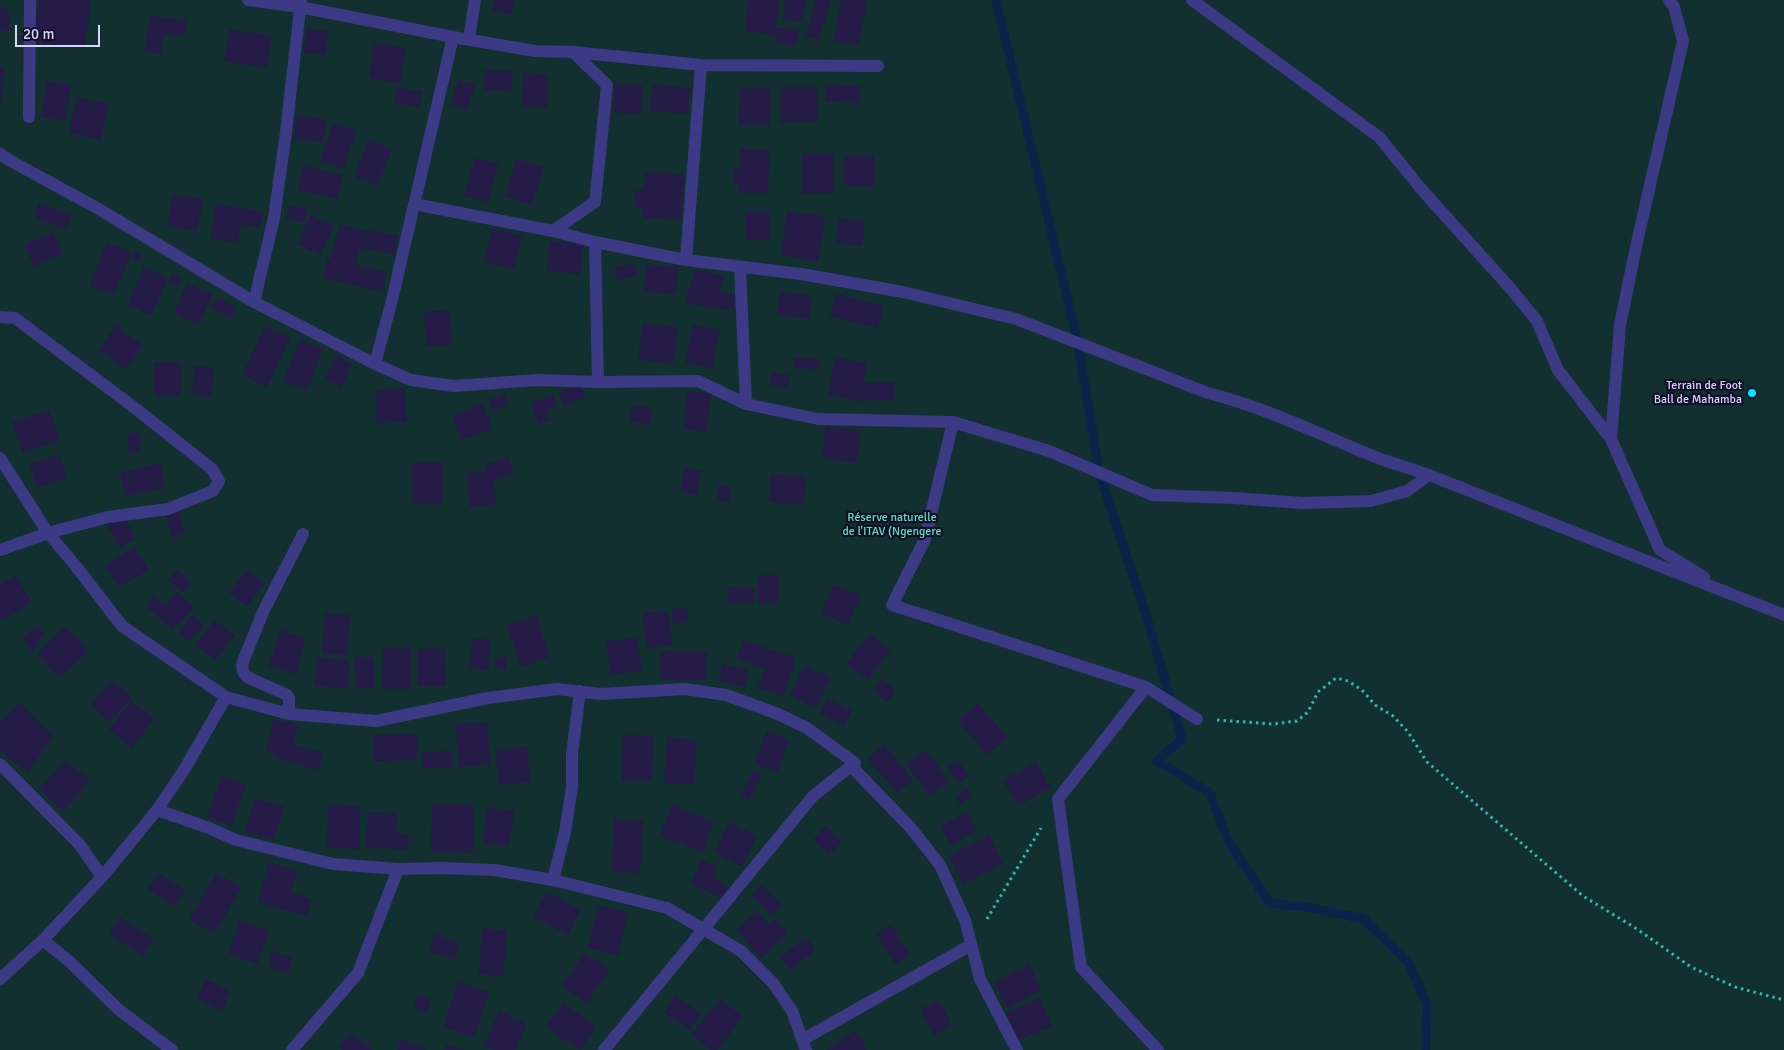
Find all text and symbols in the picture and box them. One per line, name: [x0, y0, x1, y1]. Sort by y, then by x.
scale bar: [18, 15, 102, 47]
text: 20 m: [23, 25, 54, 43]
place label: Terrain de Foot Ball de Mahamba: [1654, 379, 1742, 407]
marker: Terrain de Foot Ball de Mahamba: [1746, 387, 1758, 399]
park label: Réserve naturelle de l'ITAV (Ngengere: [842, 511, 942, 539]

